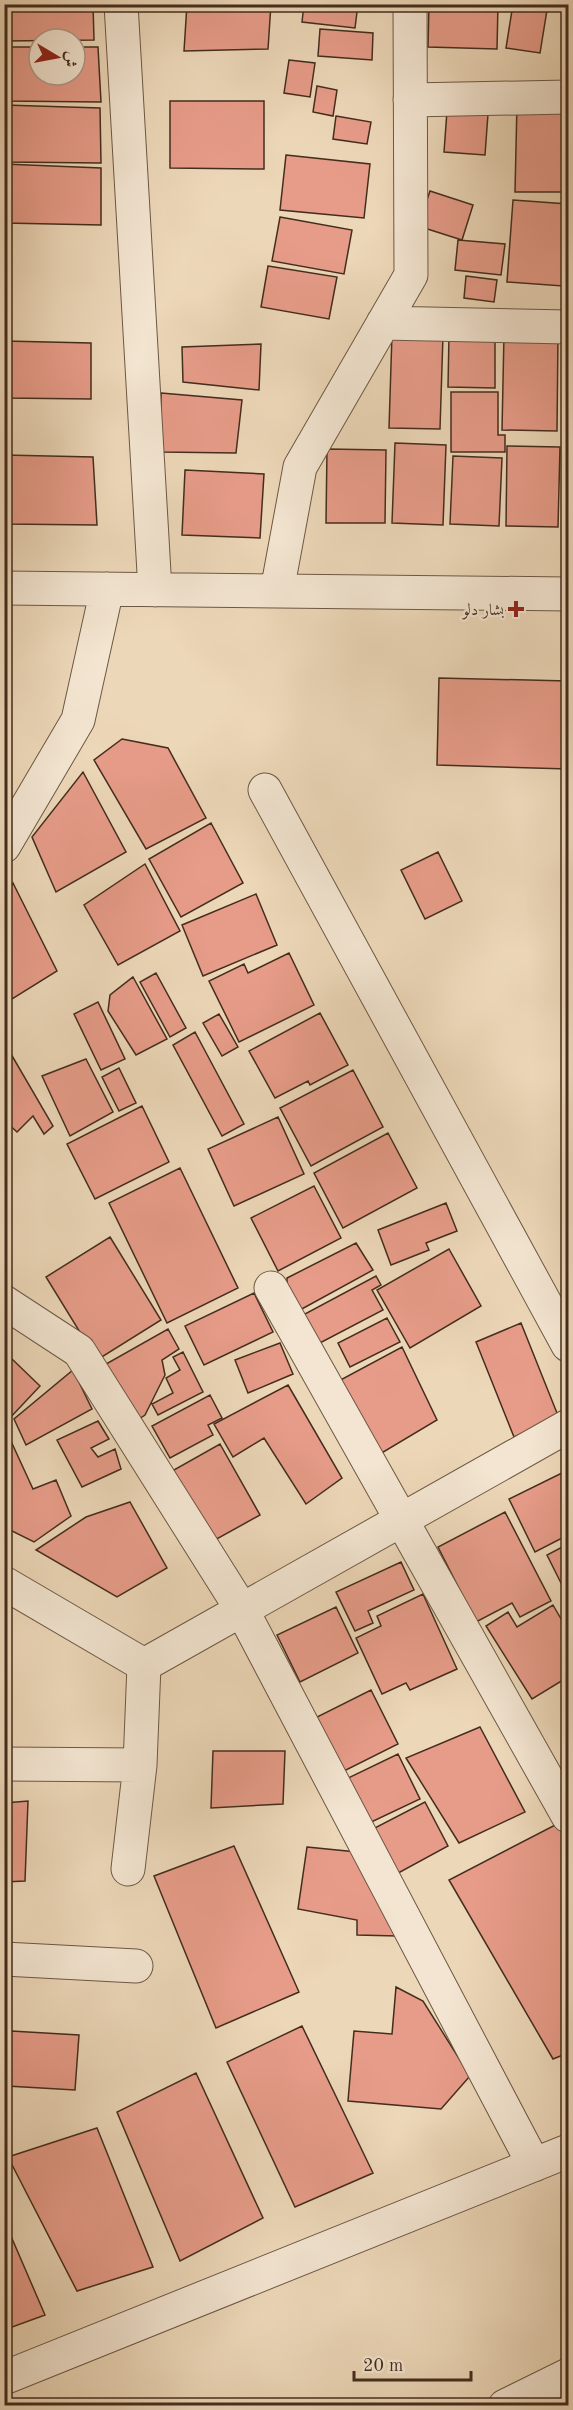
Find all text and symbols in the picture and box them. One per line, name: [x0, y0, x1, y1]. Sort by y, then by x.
north arrow: [27, 27, 87, 87]
text: ش: [61, 50, 79, 68]
marker: بشار دلو: [509, 602, 523, 616]
place label: بشار دلو: [461, 603, 504, 620]
scale bar: [354, 2344, 471, 2382]
text: 20 m: [363, 2357, 403, 2375]

